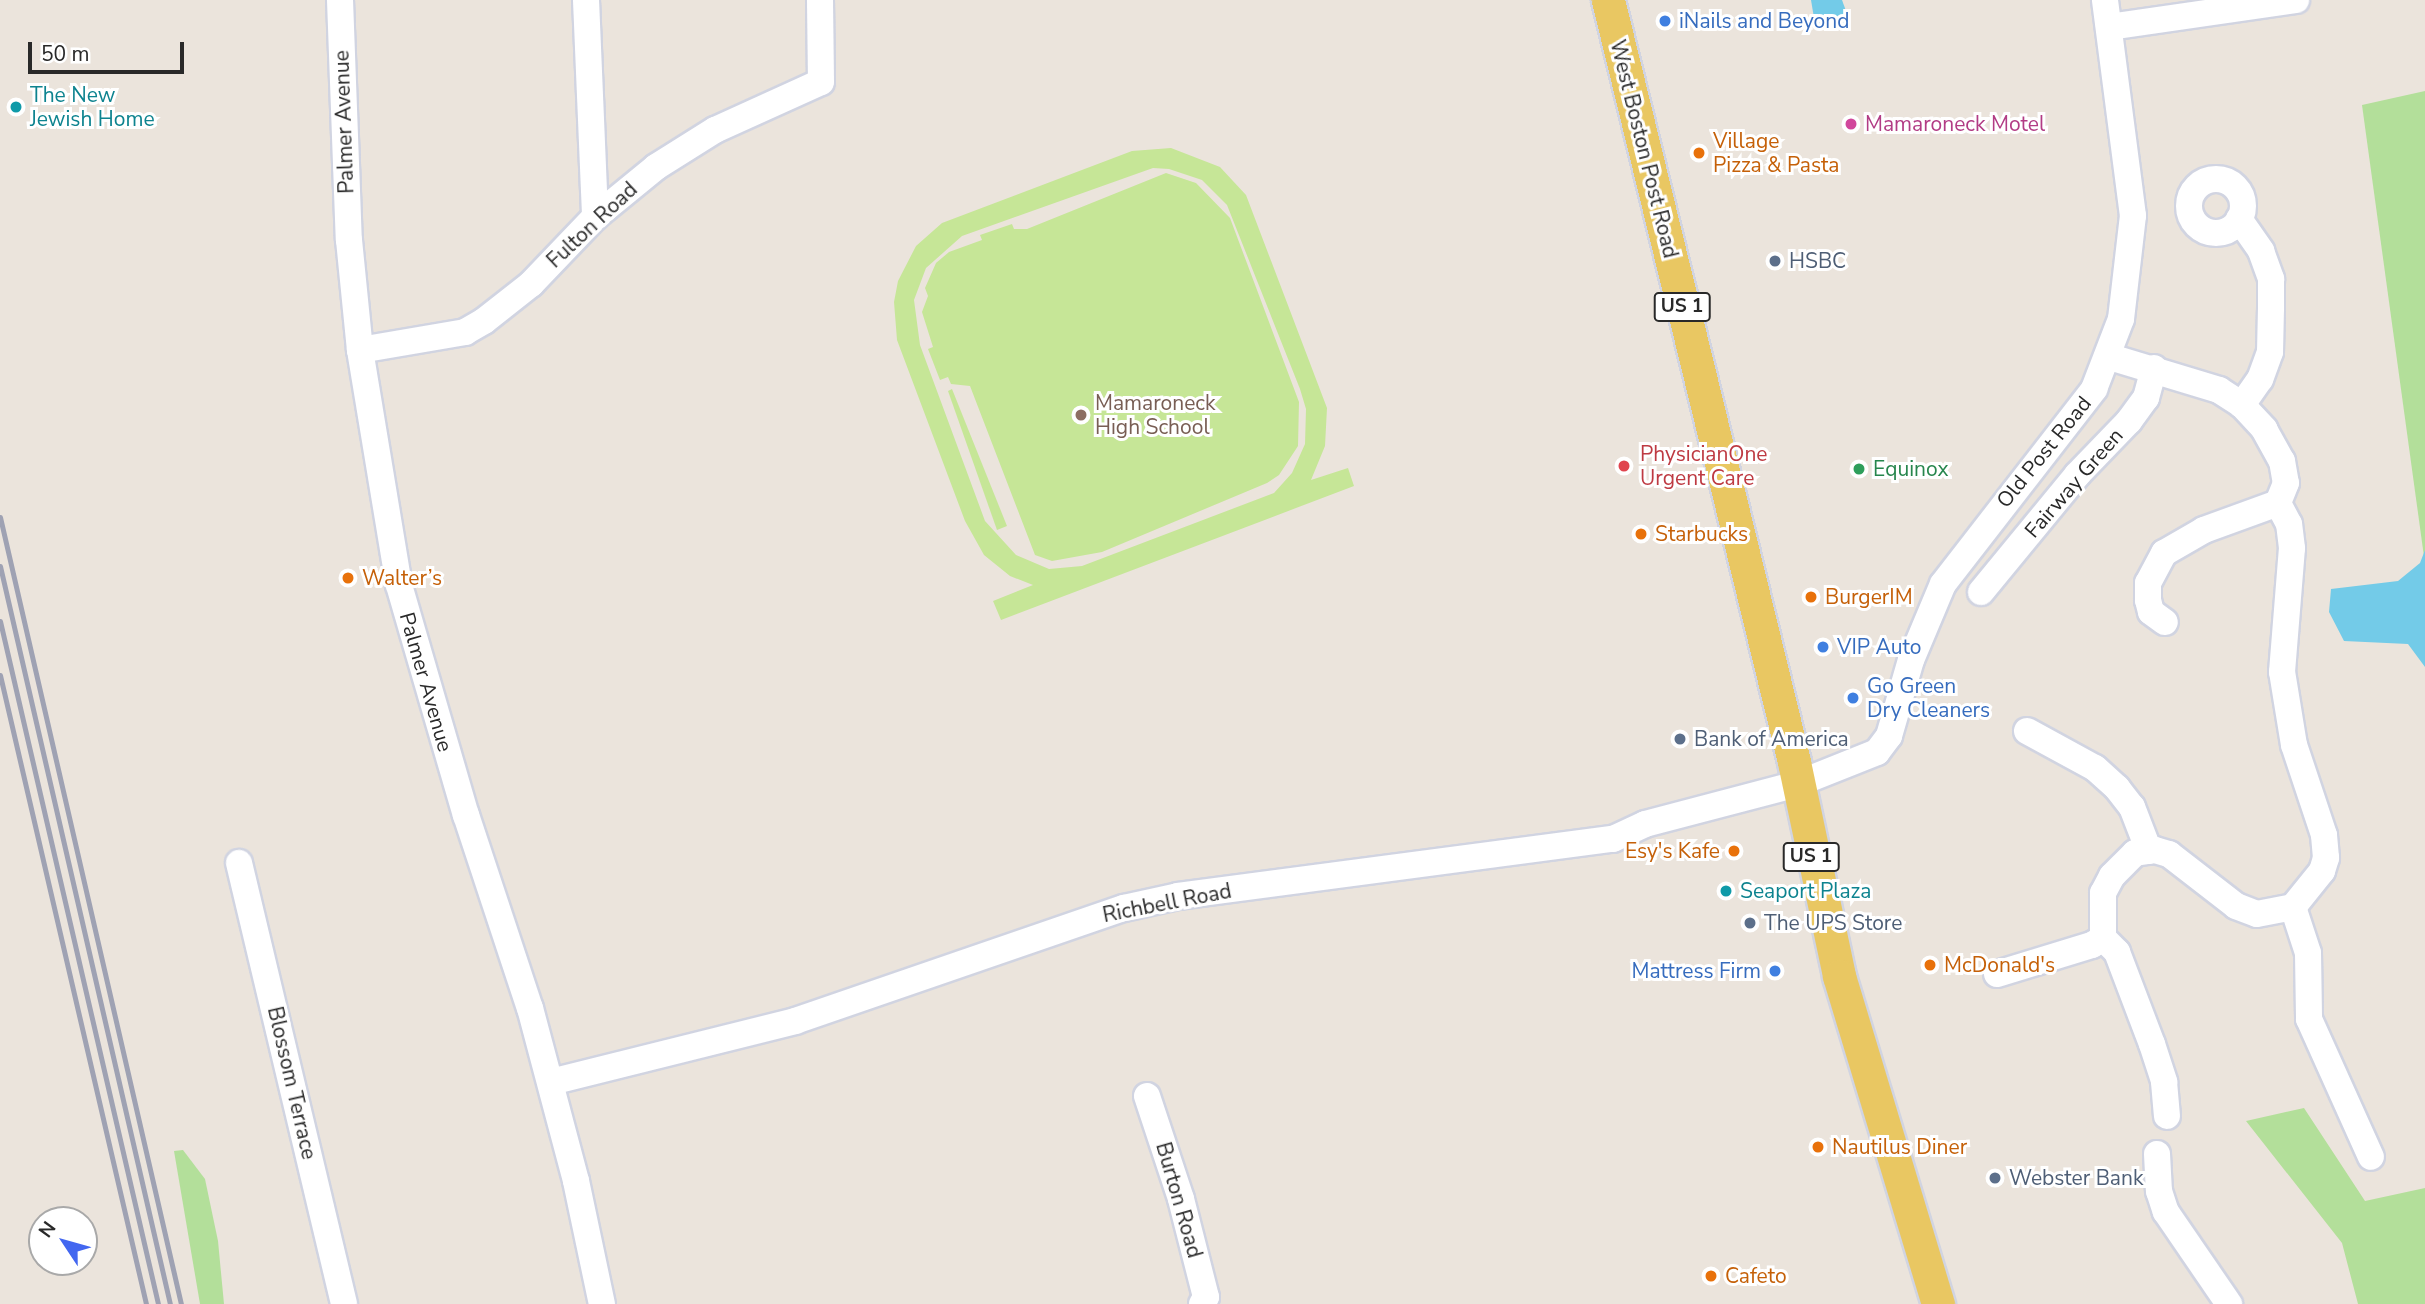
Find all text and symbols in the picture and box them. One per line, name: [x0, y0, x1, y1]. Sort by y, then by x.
place label: iNails and Beyond: [1679, 8, 1849, 34]
marker: iNails and Beyond: [1657, 13, 1673, 29]
scale bar: [32, 28, 187, 72]
street label: West Boston Post Road: [1605, 37, 1683, 261]
text: 50 m: [41, 40, 90, 68]
street label: Palmer Avenue: [329, 50, 359, 194]
place label: The New Jewish Home: [30, 82, 155, 132]
marker: The New Jewish Home: [8, 99, 24, 115]
place label: Mamaroneck Motel: [1865, 111, 2045, 137]
marker: Mamaroneck Motel: [1843, 116, 1859, 132]
place label: Village Pizza & Pasta: [1713, 128, 1839, 178]
marker: Village Pizza & Pasta: [1691, 145, 1707, 161]
street label: Fulton Road: [542, 177, 642, 273]
place label: HSBC: [1789, 248, 1846, 274]
marker: HSBC: [1767, 253, 1783, 269]
road number: US 1: [1652, 292, 1712, 322]
place label: Mamaroneck High School: [1095, 390, 1216, 440]
street label: Old Post Road: [1991, 391, 2097, 513]
marker: Mamaroneck High School: [1073, 407, 1089, 423]
street label: Fairway Green: [2020, 423, 2128, 543]
place label: PhysicianOne Urgent Care: [1640, 441, 1768, 491]
marker: PhysicianOne Urgent Care: [1614, 456, 1634, 476]
place label: Equinox: [1873, 456, 1948, 482]
marker: Equinox: [1851, 461, 1867, 477]
place label: Starbucks: [1655, 521, 1748, 547]
marker: Starbucks: [1633, 526, 1649, 542]
place label: Walter’s: [362, 565, 442, 591]
marker: Walter’s: [340, 570, 356, 586]
place label: BurgerIM: [1825, 584, 1913, 610]
marker: BurgerIM: [1803, 589, 1819, 605]
street label: Palmer Avenue: [394, 609, 458, 755]
place label: VIP Auto: [1837, 634, 1922, 660]
marker: VIP Auto: [1815, 639, 1831, 655]
place label: Go Green Dry Cleaners: [1867, 673, 1990, 723]
marker: Go Green Dry Cleaners: [1845, 690, 1861, 706]
place label: Bank of America: [1694, 726, 1849, 752]
marker: Bank of America: [1672, 731, 1688, 747]
place label: Esy's Kafe: [1625, 838, 1720, 864]
road number: US 1: [1781, 842, 1841, 872]
marker: Esy's Kafe: [1726, 843, 1742, 859]
street label: Richbell Road: [1100, 878, 1234, 928]
place label: Seaport Plaza: [1740, 878, 1871, 904]
marker: Seaport Plaza: [1718, 883, 1734, 899]
place label: The UPS Store: [1764, 910, 1902, 936]
marker: The UPS Store: [1742, 915, 1758, 931]
place label: McDonald's: [1944, 952, 2055, 978]
marker: McDonald's: [1922, 957, 1938, 973]
place label: Mattress Firm: [1631, 958, 1761, 984]
marker: Mattress Firm: [1767, 963, 1783, 979]
street label: Blossom Terrace: [262, 1004, 322, 1162]
place label: Nautilus Diner: [1832, 1134, 1967, 1160]
street label: Burton Road: [1150, 1139, 1208, 1261]
marker: Nautilus Diner: [1810, 1139, 1826, 1155]
place label: Webster Bank: [2009, 1165, 2143, 1191]
marker: Webster Bank: [1987, 1170, 2003, 1186]
north arrow: [28, 1206, 98, 1276]
text: N: [33, 1216, 62, 1243]
place label: Cafeto: [1725, 1263, 1787, 1289]
marker: Cafeto: [1703, 1268, 1719, 1284]

